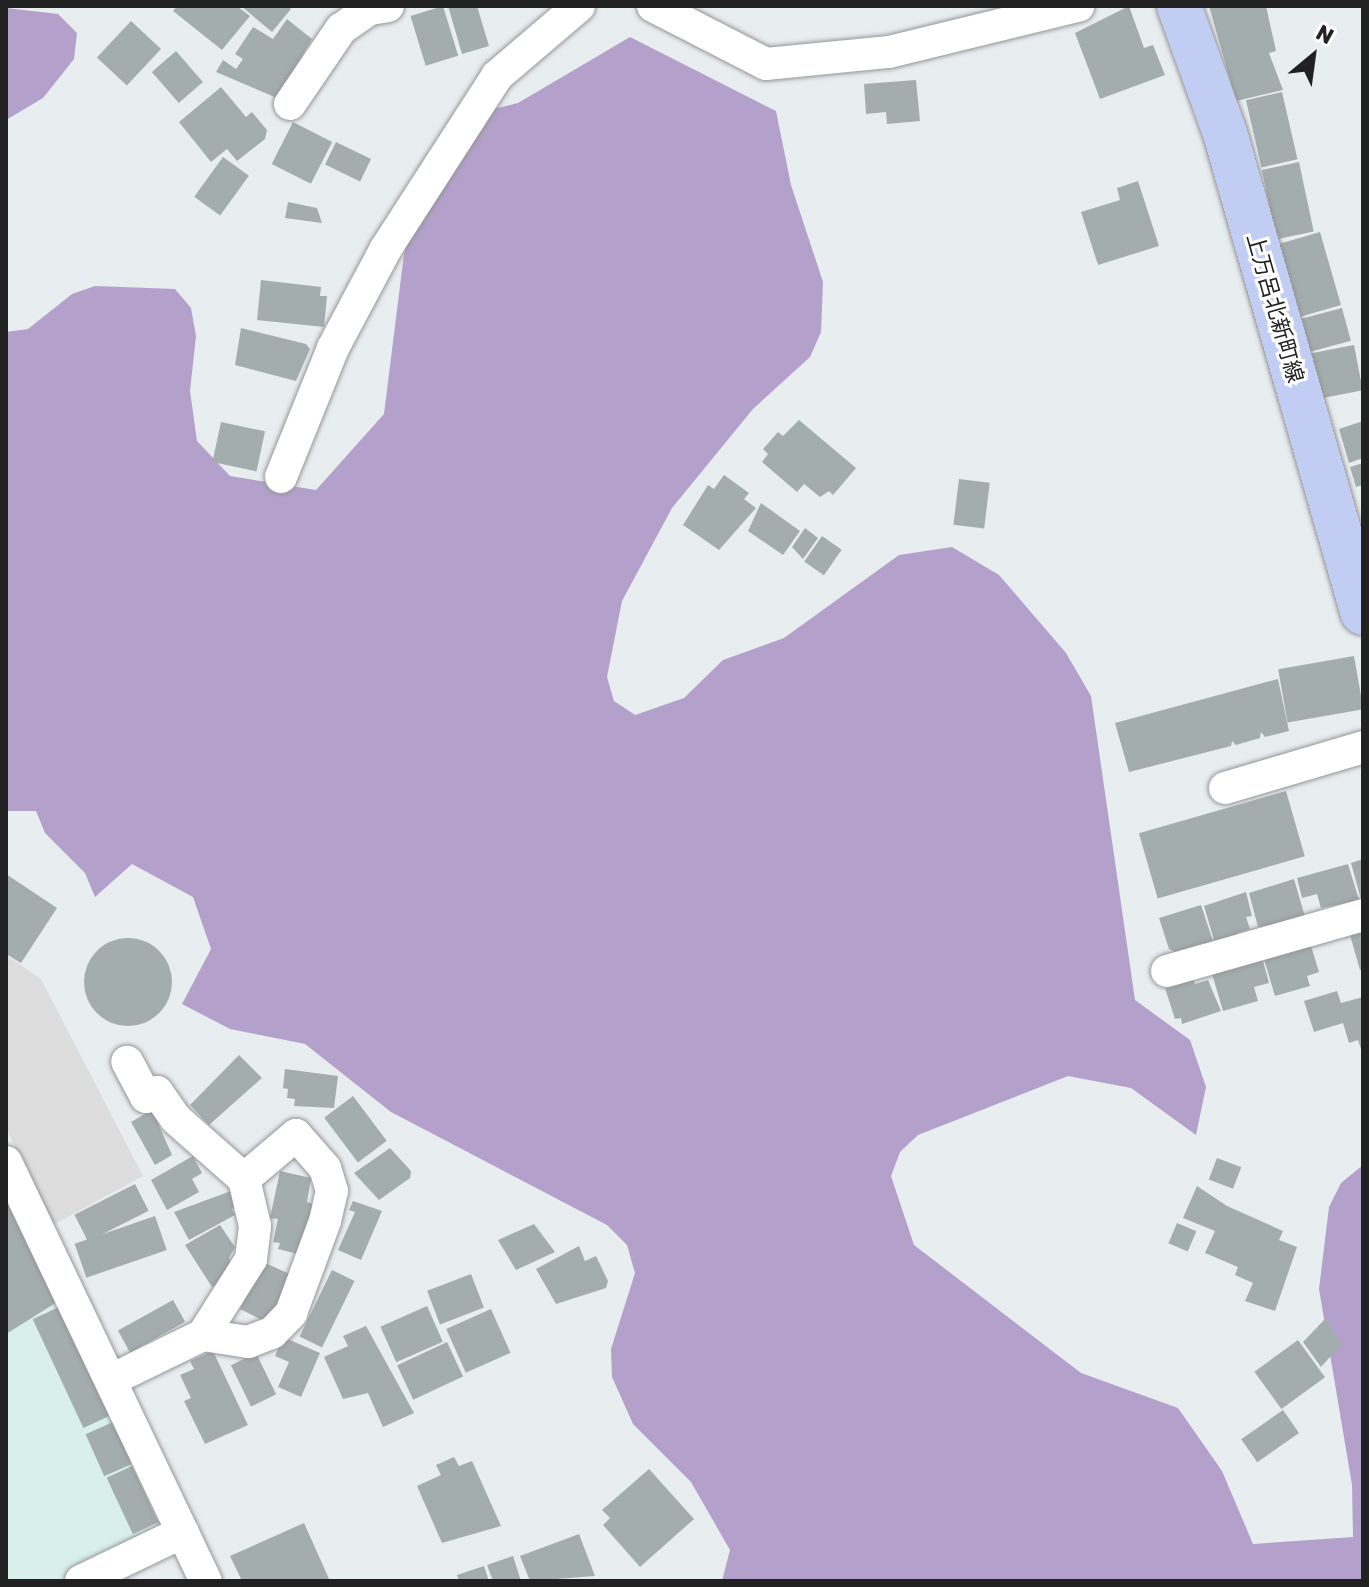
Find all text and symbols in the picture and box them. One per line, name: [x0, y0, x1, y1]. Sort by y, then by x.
north arrow: [1273, 16, 1353, 96]
text: N: [1311, 19, 1338, 50]
street label: 上万呂北新町線: [1241, 230, 1309, 386]

